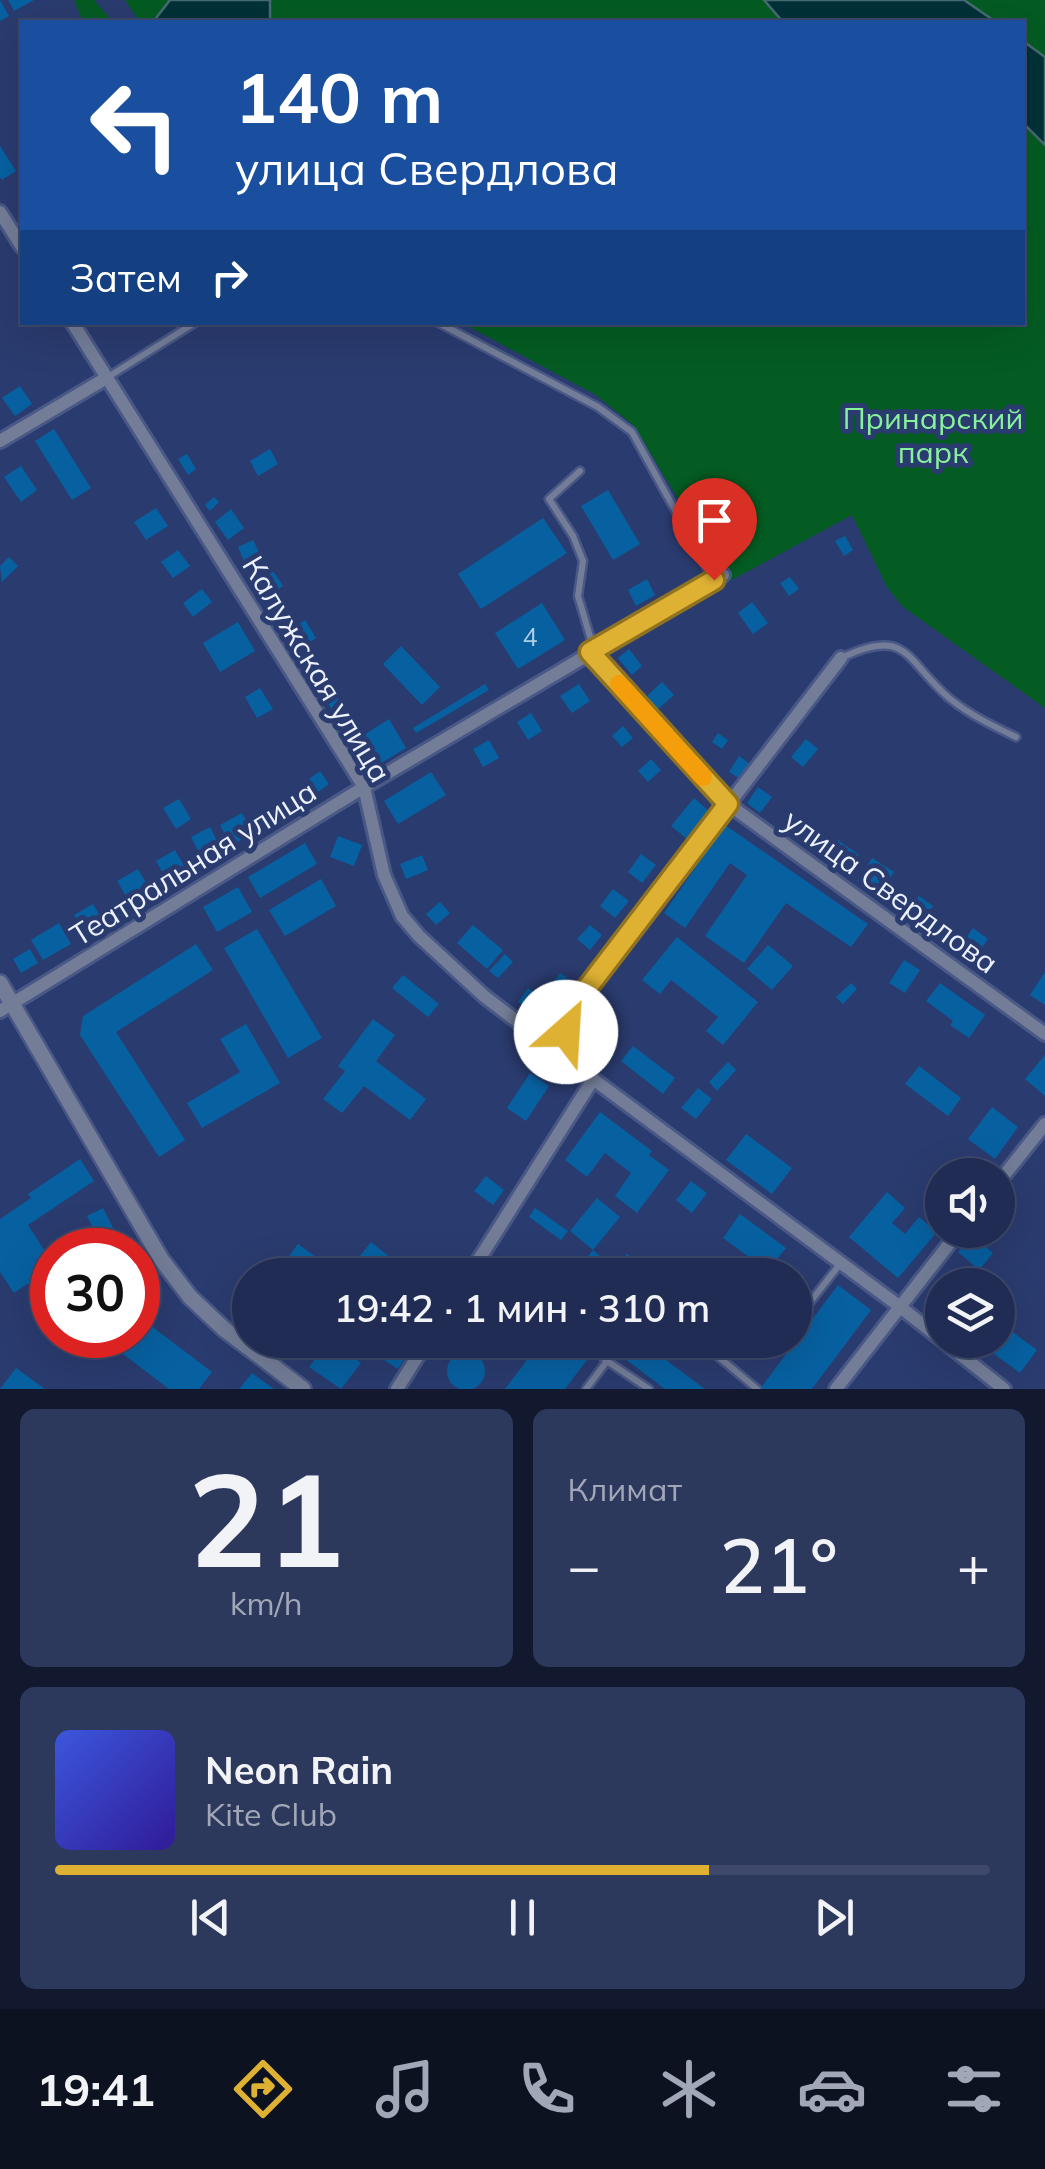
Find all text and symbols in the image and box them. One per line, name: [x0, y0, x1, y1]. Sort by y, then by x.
text: 140 m: [235, 53, 443, 141]
icon: left: [70, 60, 200, 190]
text: улица Свердлова: [235, 140, 619, 196]
icon: right: [202, 250, 257, 305]
text: Затем: [70, 254, 182, 302]
park label: Принарский парк: [843, 399, 1023, 471]
pin: [672, 478, 757, 581]
icon: arrive: [687, 493, 742, 548]
street label: Калужская улица: [234, 549, 400, 789]
house number: 4: [522, 621, 538, 652]
street label: Театральная улица: [63, 772, 323, 954]
street label: улица Свердлова: [776, 800, 1006, 982]
position arrow: [514, 980, 618, 1084]
map controls: [925, 1158, 1015, 1358]
button: sound: [925, 1158, 1015, 1248]
speed limit sign: 30: [30, 1228, 160, 1358]
button: layers: [925, 1268, 1015, 1358]
text: 19:42 · 1 мин · 310 m: [334, 1284, 710, 1332]
text: 21: [188, 1436, 344, 1600]
text: Климат: [568, 1469, 682, 1509]
text: 21°: [720, 1518, 838, 1612]
text: −: [568, 1531, 601, 1600]
text: +: [957, 1531, 990, 1600]
text: km/h: [230, 1583, 302, 1623]
text: Neon Rain: [205, 1746, 393, 1794]
text: Kite Club: [205, 1794, 337, 1834]
icon: previous: [183, 1890, 238, 1945]
icon: pause: [495, 1890, 550, 1945]
icon: next: [807, 1890, 862, 1945]
icon: directions: [228, 2054, 298, 2124]
icon: music: [370, 2054, 440, 2124]
icon: phone: [512, 2054, 582, 2124]
icon: climate: [654, 2054, 724, 2124]
icon: car: [797, 2054, 867, 2124]
icon: filters: [939, 2054, 1009, 2124]
text: 19:41: [36, 2061, 155, 2117]

